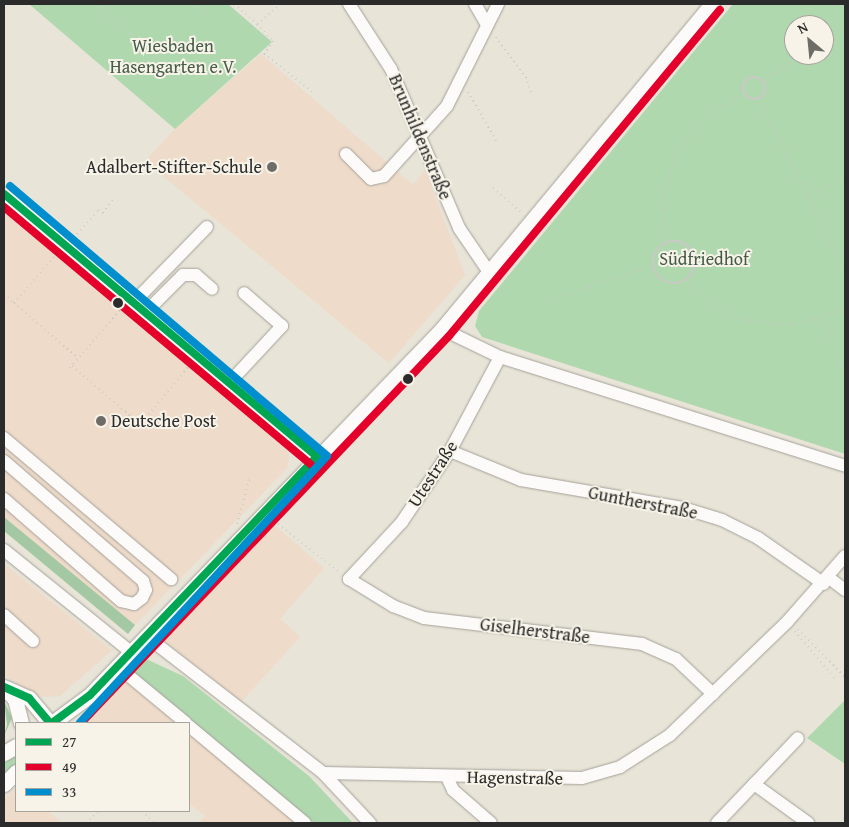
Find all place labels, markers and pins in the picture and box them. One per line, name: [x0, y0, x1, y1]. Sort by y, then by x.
place label: Adalbert-Stifter-Schule: [86, 156, 262, 178]
marker: Adalbert-Stifter-Schule: [266, 161, 278, 173]
unlabelled marker: [113, 298, 123, 308]
unlabelled marker: [403, 374, 413, 384]
place label: Deutsche Post: [111, 410, 216, 432]
marker: Deutsche Post: [95, 415, 107, 427]

